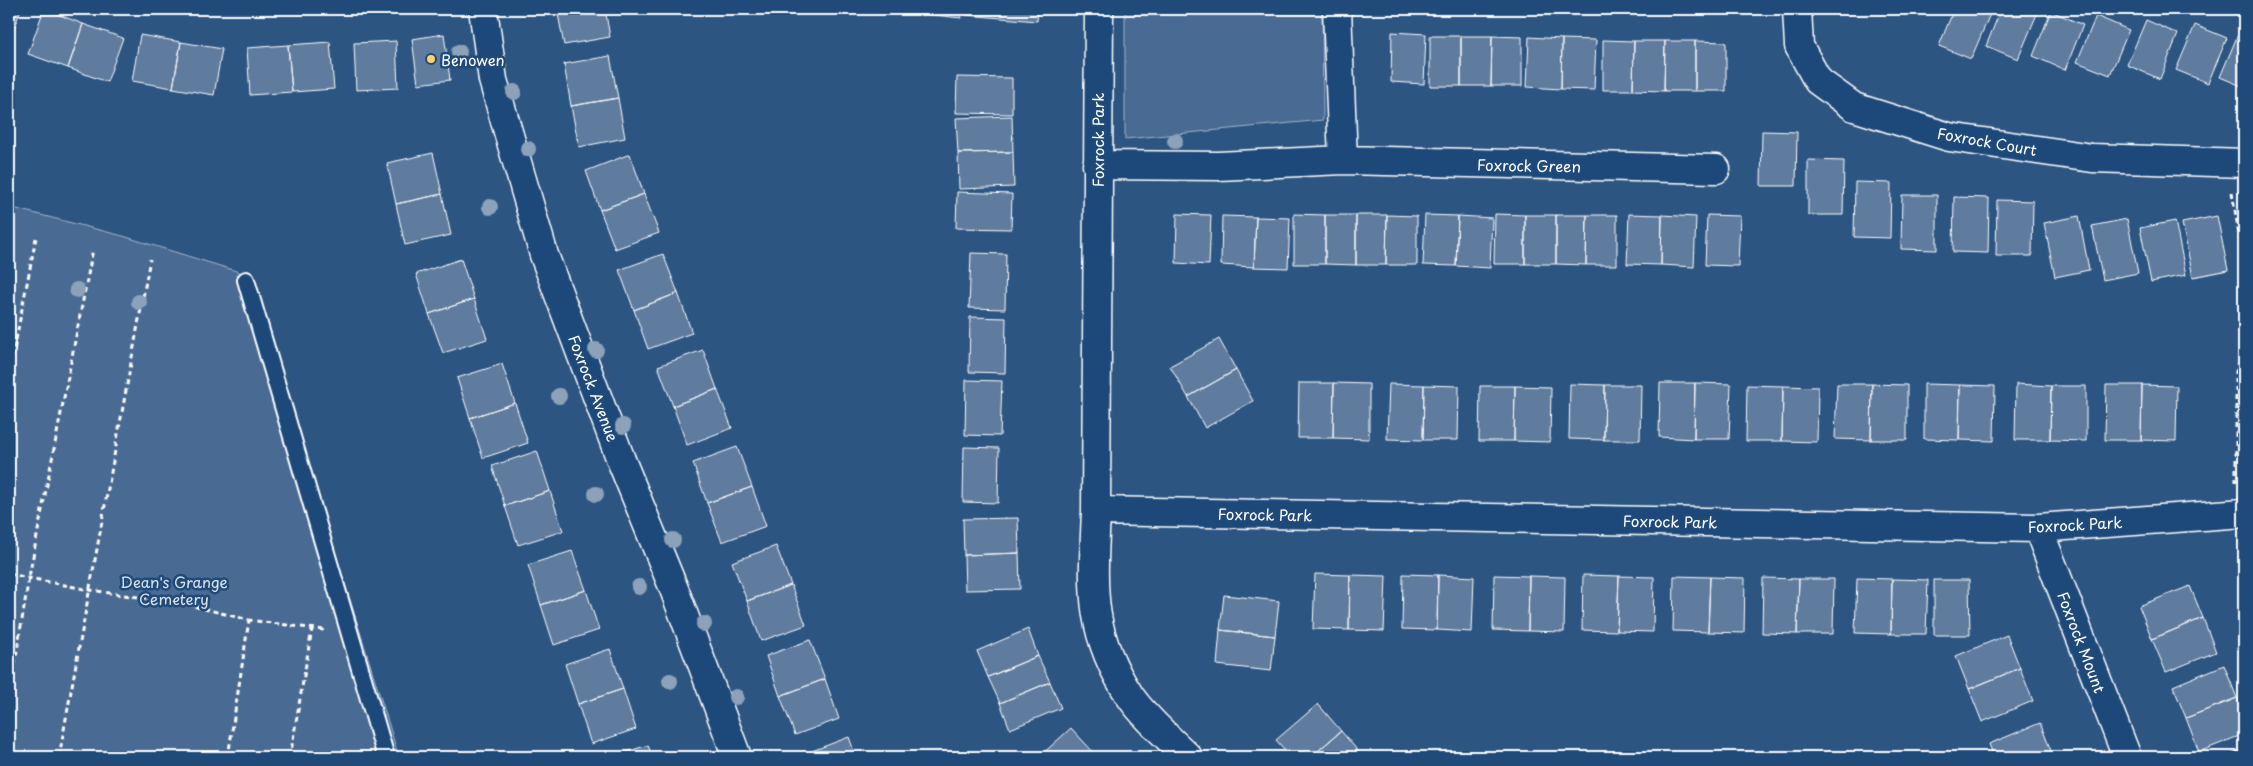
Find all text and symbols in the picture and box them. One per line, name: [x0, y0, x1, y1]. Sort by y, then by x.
place label: Benowen: [441, 48, 505, 71]
marker: Benowen: [425, 53, 437, 65]
street label: Foxrock Park: [1086, 93, 1109, 187]
street label: Foxrock Court: [1935, 121, 2039, 161]
street label: Foxrock Green: [1477, 153, 1581, 177]
street label: Foxrock Avenue: [563, 331, 625, 445]
street label: Foxrock Park: [1218, 502, 1312, 526]
street label: Foxrock Park: [1623, 509, 1717, 533]
street label: Foxrock Park: [2027, 510, 2123, 538]
park label: Dean's Grange Cemetery: [120, 570, 228, 610]
street label: Foxrock Mount: [2052, 588, 2112, 696]

